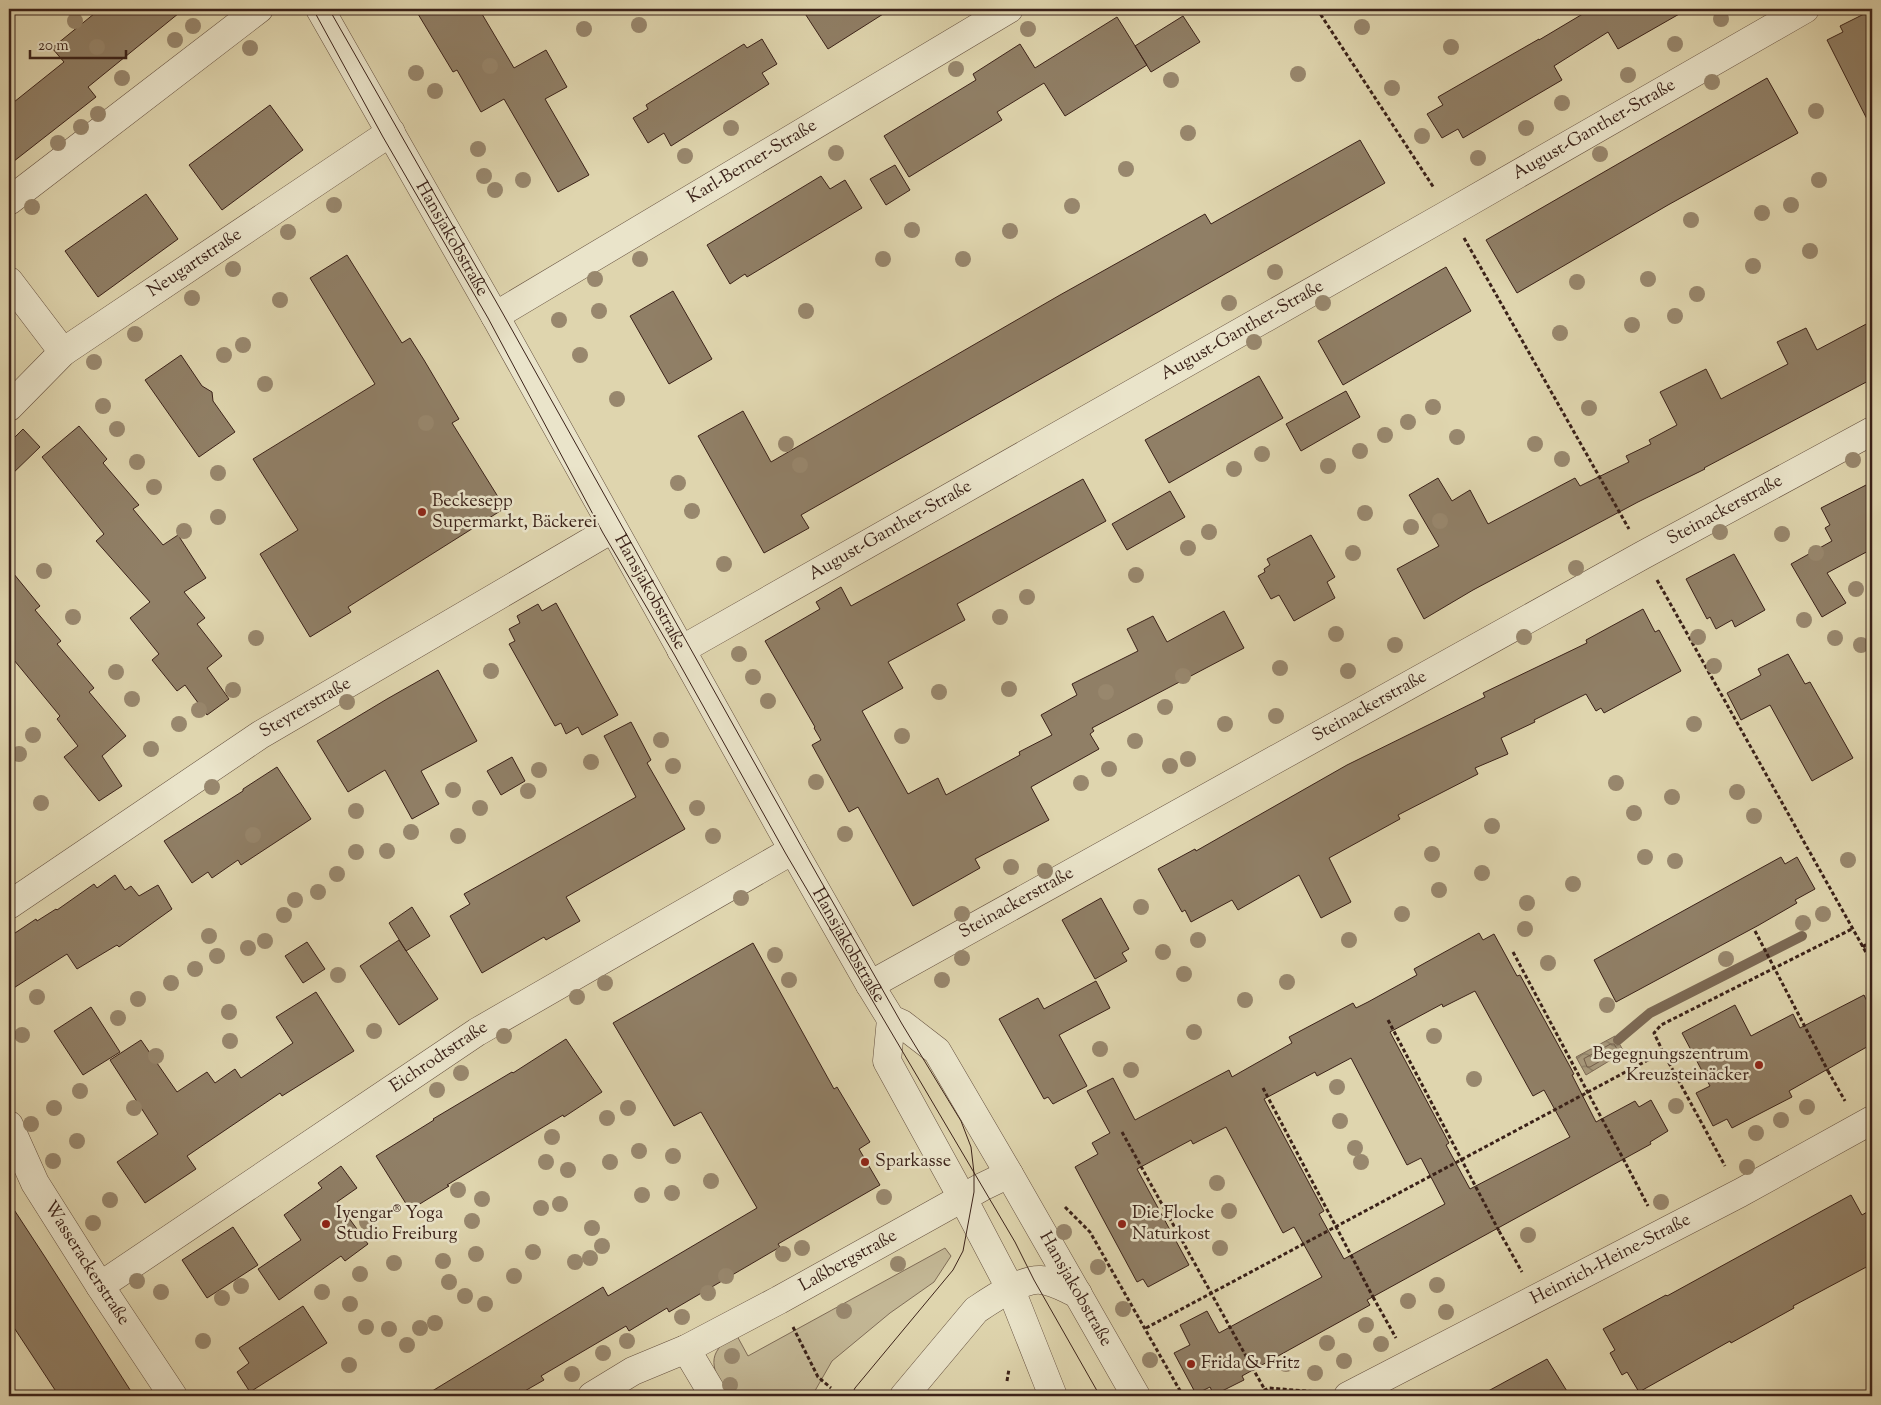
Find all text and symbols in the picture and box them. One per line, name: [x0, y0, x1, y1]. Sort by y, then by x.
scale bar: [30, 28, 126, 60]
text: 20 m: [38, 36, 69, 57]
street label: August-Ganther-Straße: [1508, 73, 1681, 187]
street label: Karl-Berner-Straße: [683, 113, 822, 211]
street label: Hansjakobstraße: [408, 177, 494, 302]
street label: Neugartstraße: [143, 222, 247, 305]
street label: August-Ganther-Straße: [1156, 274, 1329, 388]
street label: Steinackerstraße: [1663, 469, 1788, 552]
street label: August-Ganther-Straße: [804, 474, 977, 588]
place label: Beckesepp Supermarkt, Bäckerei: [432, 489, 597, 536]
marker: Beckesepp Supermarkt, Bäckerei: [416, 506, 428, 518]
street label: Hansjakobstraße: [607, 530, 692, 655]
street label: Steinackerstraße: [1308, 664, 1432, 749]
street label: Steyrerstraße: [255, 671, 356, 745]
street label: Steinackerstraße: [955, 861, 1079, 946]
street label: Hansjakobstraße: [804, 883, 891, 1008]
street label: Eichrodtstraße: [385, 1015, 493, 1100]
place label: Begegnungszentrum Kreuzsteinäcker: [1592, 1042, 1749, 1089]
marker: Begegnungszentrum Kreuzsteinäcker: [1753, 1059, 1765, 1071]
place label: Sparkasse: [875, 1149, 951, 1175]
marker: Sparkasse: [859, 1156, 871, 1168]
street label: Wasserackerstraße: [37, 1196, 136, 1331]
place label: Iyengar® Yoga Studio Freiburg: [336, 1201, 458, 1248]
place label: Die Flocke Naturkost: [1132, 1201, 1214, 1248]
street label: Heinrich-Heine-Straße: [1526, 1208, 1695, 1312]
marker: Iyengar® Yoga Studio Freiburg: [320, 1218, 332, 1230]
marker: Die Flocke Naturkost: [1116, 1218, 1128, 1230]
street label: Laßbergstraße: [795, 1224, 902, 1299]
street label: Hansjakobstraße: [1032, 1227, 1118, 1352]
place label: Frida & Fritz: [1201, 1351, 1300, 1377]
marker: Frida & Fritz: [1185, 1358, 1197, 1370]

